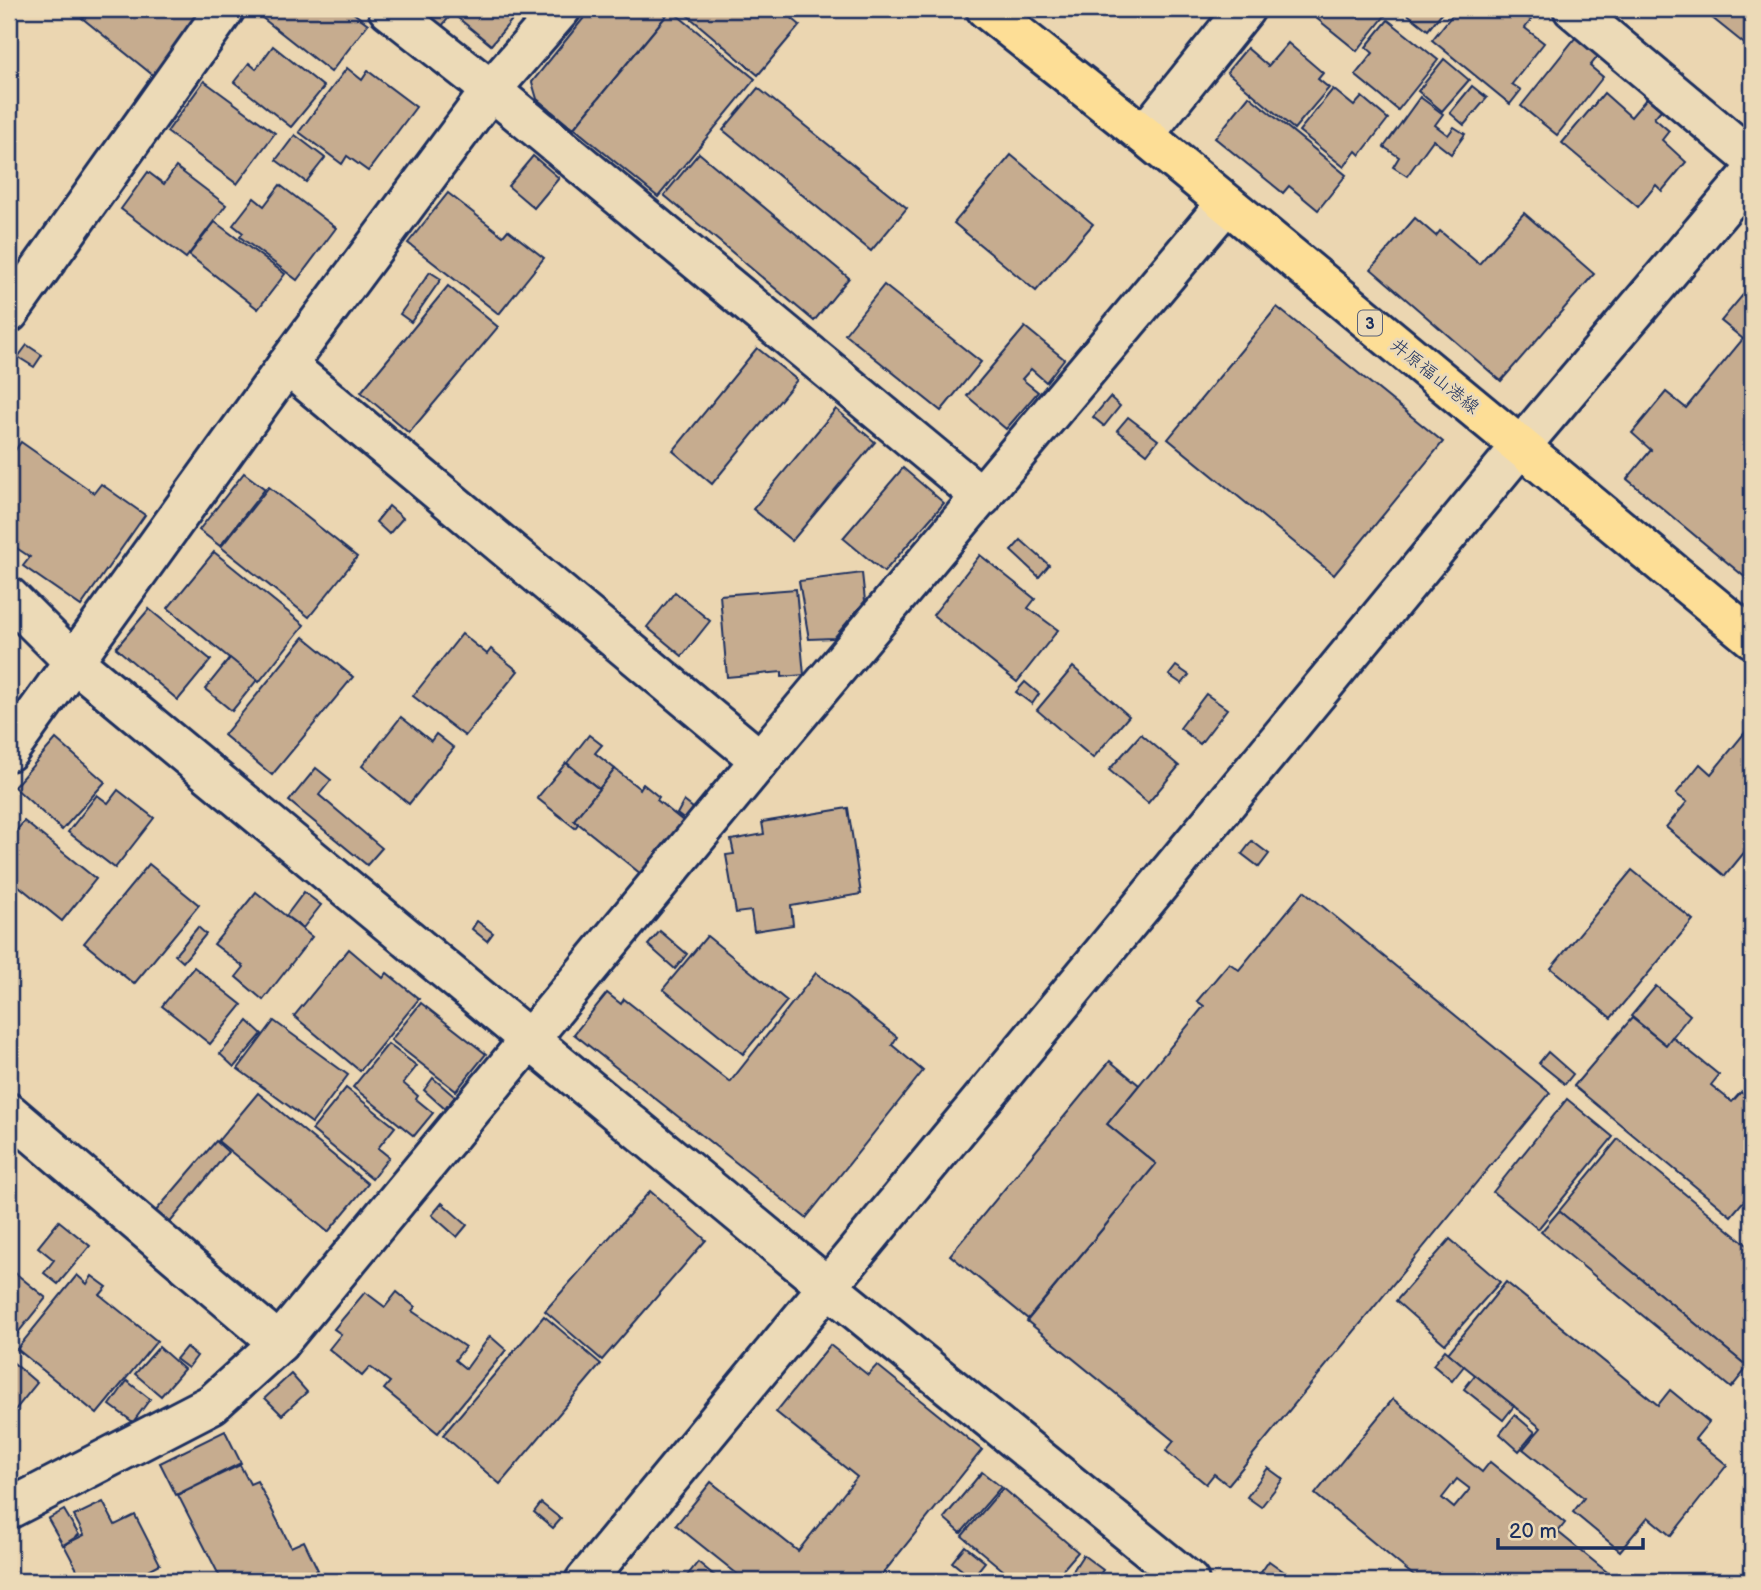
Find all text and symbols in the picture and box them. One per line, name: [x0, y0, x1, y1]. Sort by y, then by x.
road number: 3: [1358, 310, 1382, 336]
street label: 井原福山港線: [1386, 334, 1483, 419]
scale bar: [1498, 1506, 1644, 1550]
text: 20 m: [1509, 1519, 1557, 1544]

